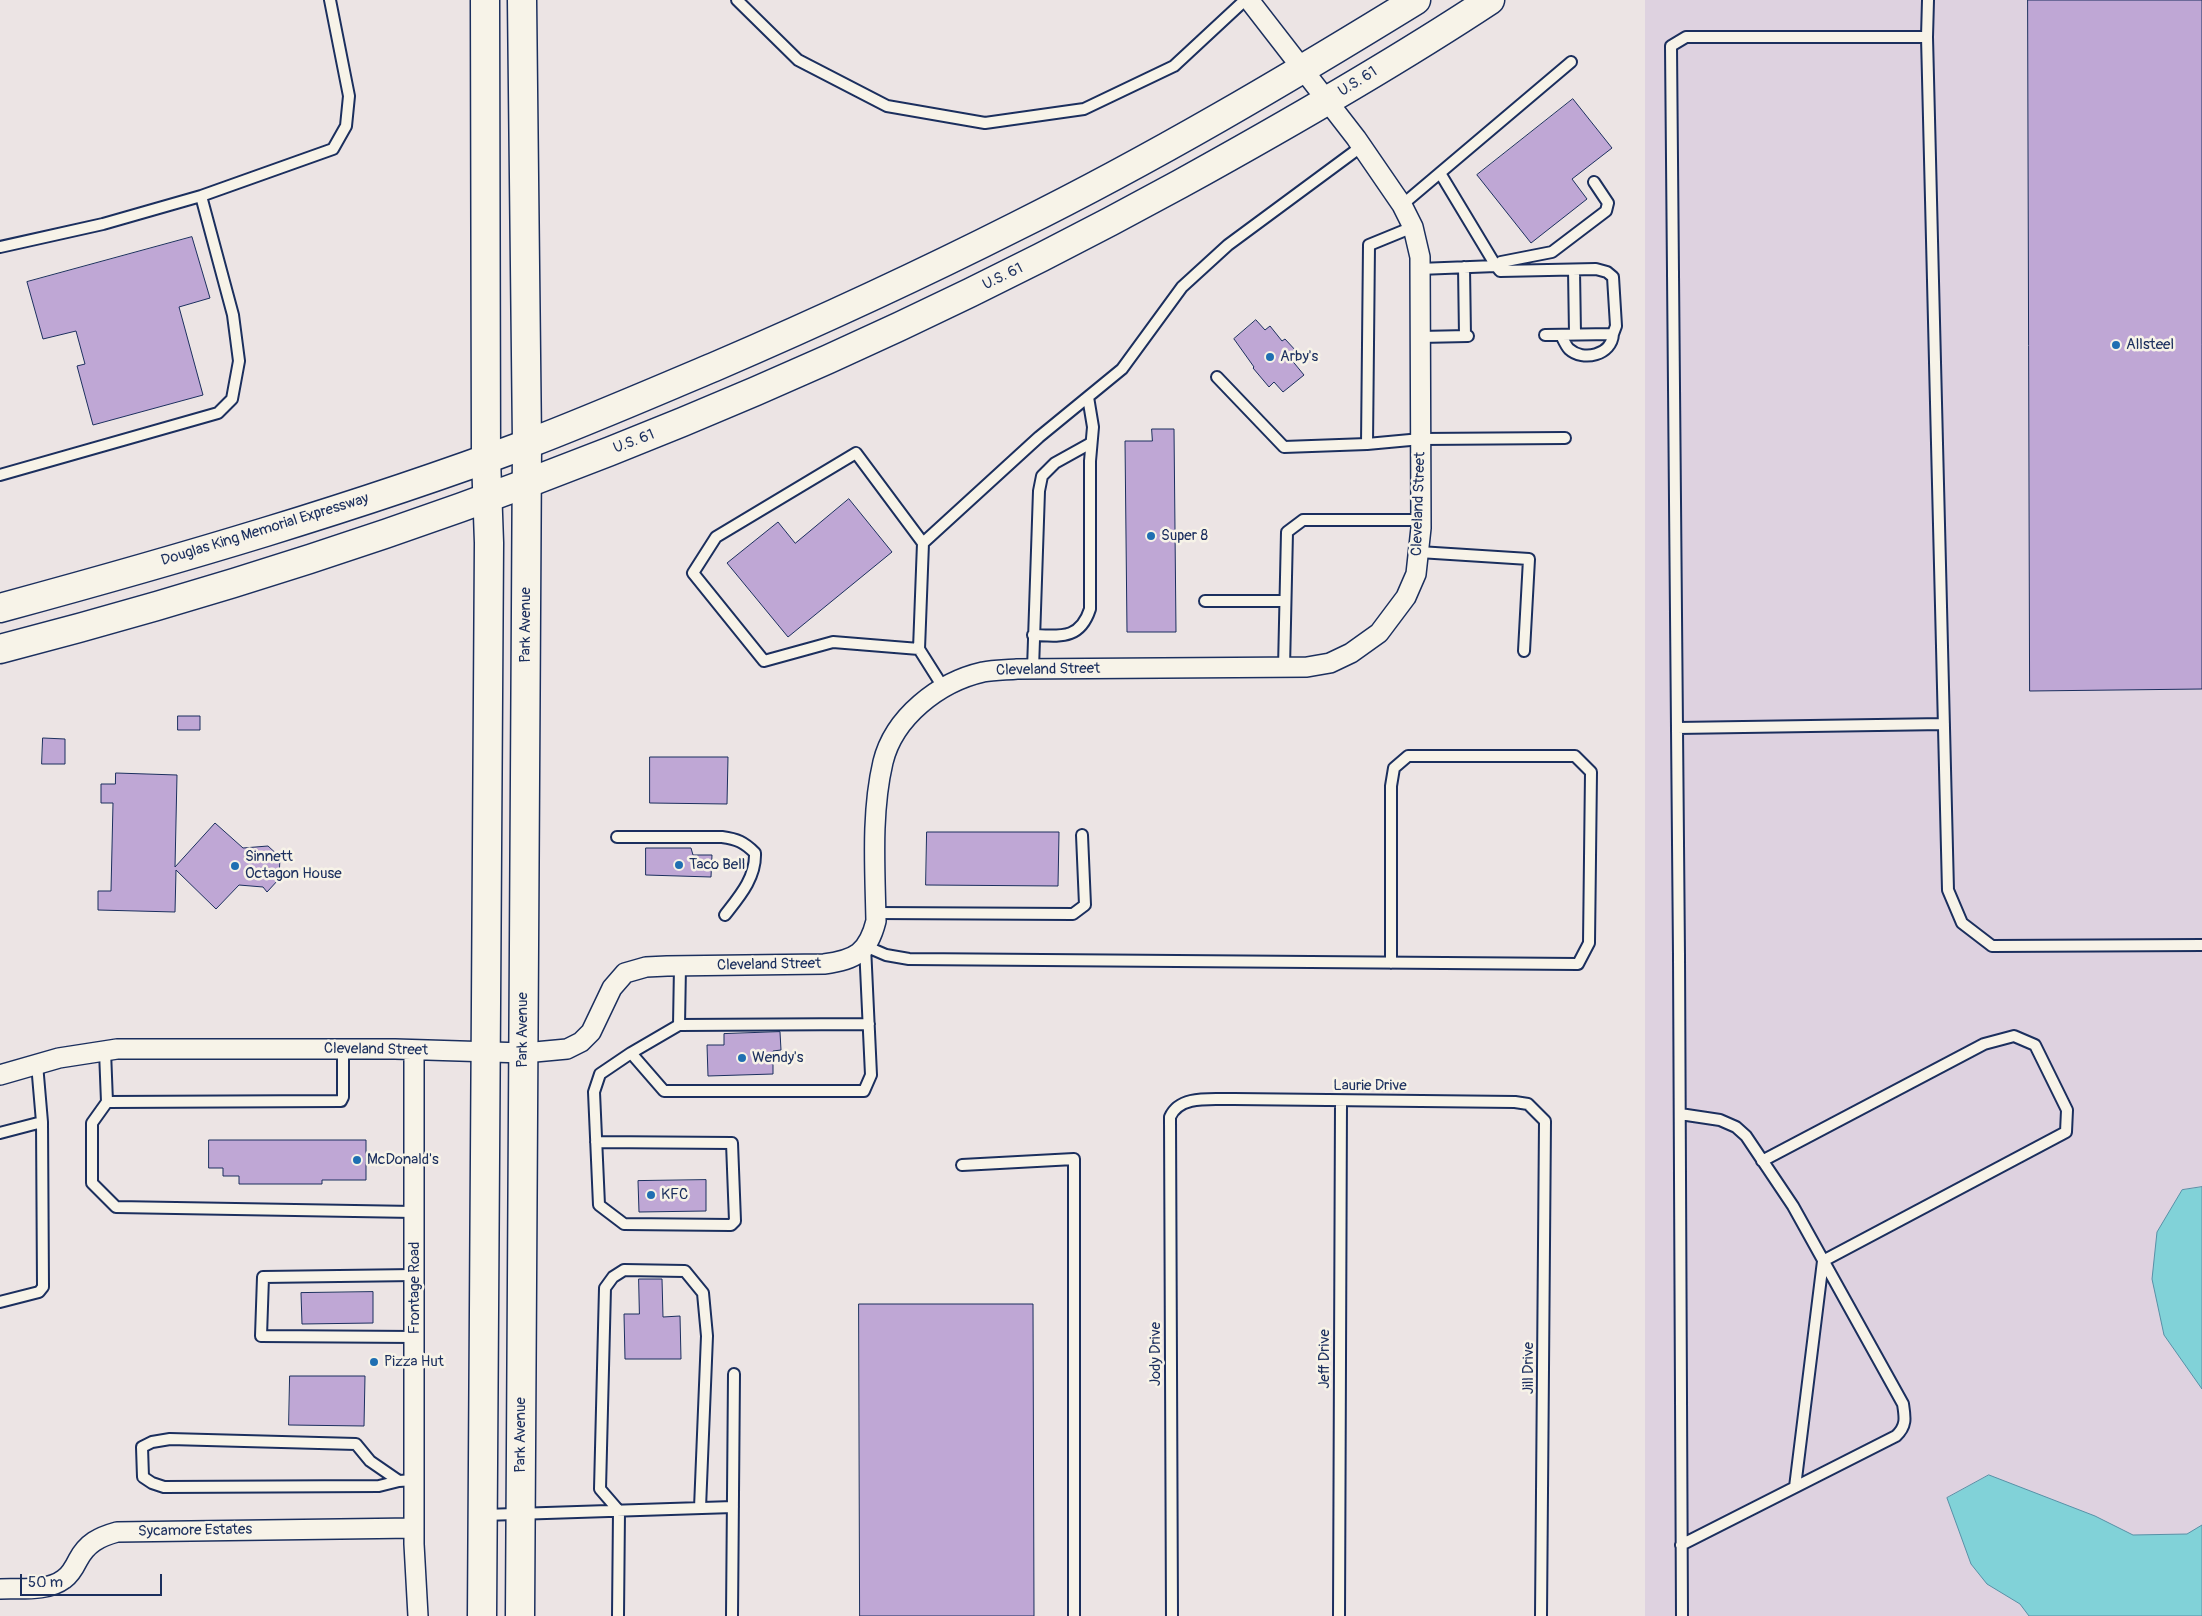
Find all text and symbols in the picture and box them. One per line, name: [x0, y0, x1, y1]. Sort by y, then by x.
street label: U.S. 61: [1335, 63, 1381, 101]
street label: U.S. 61: [980, 260, 1026, 294]
place label: Allsteel: [2126, 336, 2174, 354]
marker: Allsteel: [2110, 339, 2122, 351]
place label: Arby's: [1280, 348, 1318, 366]
marker: Arby's: [1264, 351, 1276, 363]
street label: U.S. 61: [611, 426, 657, 458]
street label: Cleveland Street: [1408, 452, 1430, 556]
street label: Douglas King Memorial Expressway: [159, 490, 371, 570]
place label: Super 8: [1161, 527, 1208, 545]
marker: Super 8: [1145, 530, 1157, 542]
street label: Park Avenue: [517, 587, 535, 663]
street label: Cleveland Street: [996, 660, 1100, 680]
place label: Sinnett Octagon House: [245, 848, 342, 883]
place label: Taco Bell: [689, 856, 745, 874]
marker: Taco Bell: [673, 859, 685, 871]
marker: Sinnett Octagon House: [229, 860, 241, 872]
street label: Cleveland Street: [717, 955, 821, 975]
street label: Park Avenue: [514, 992, 532, 1068]
street label: Cleveland Street: [324, 1040, 428, 1060]
place label: Wendy's: [752, 1049, 803, 1067]
marker: Wendy's: [736, 1052, 748, 1064]
street label: Laurie Drive: [1333, 1077, 1407, 1095]
place label: McDonald's: [367, 1151, 439, 1169]
marker: McDonald's: [351, 1154, 363, 1166]
place label: KFC: [661, 1186, 688, 1204]
marker: KFC: [645, 1189, 657, 1201]
street label: Frontage Road: [406, 1242, 424, 1334]
street label: Jody Drive: [1147, 1322, 1165, 1386]
street label: Jeff Drive: [1316, 1329, 1334, 1389]
street label: Jill Drive: [1520, 1342, 1538, 1394]
place label: Pizza Hut: [384, 1353, 444, 1371]
marker: Pizza Hut: [368, 1356, 380, 1368]
street label: Park Avenue: [512, 1397, 530, 1473]
street label: Sycamore Estates: [138, 1521, 252, 1541]
scale bar: [22, 1564, 165, 1596]
text: 50 m: [28, 1573, 63, 1592]

